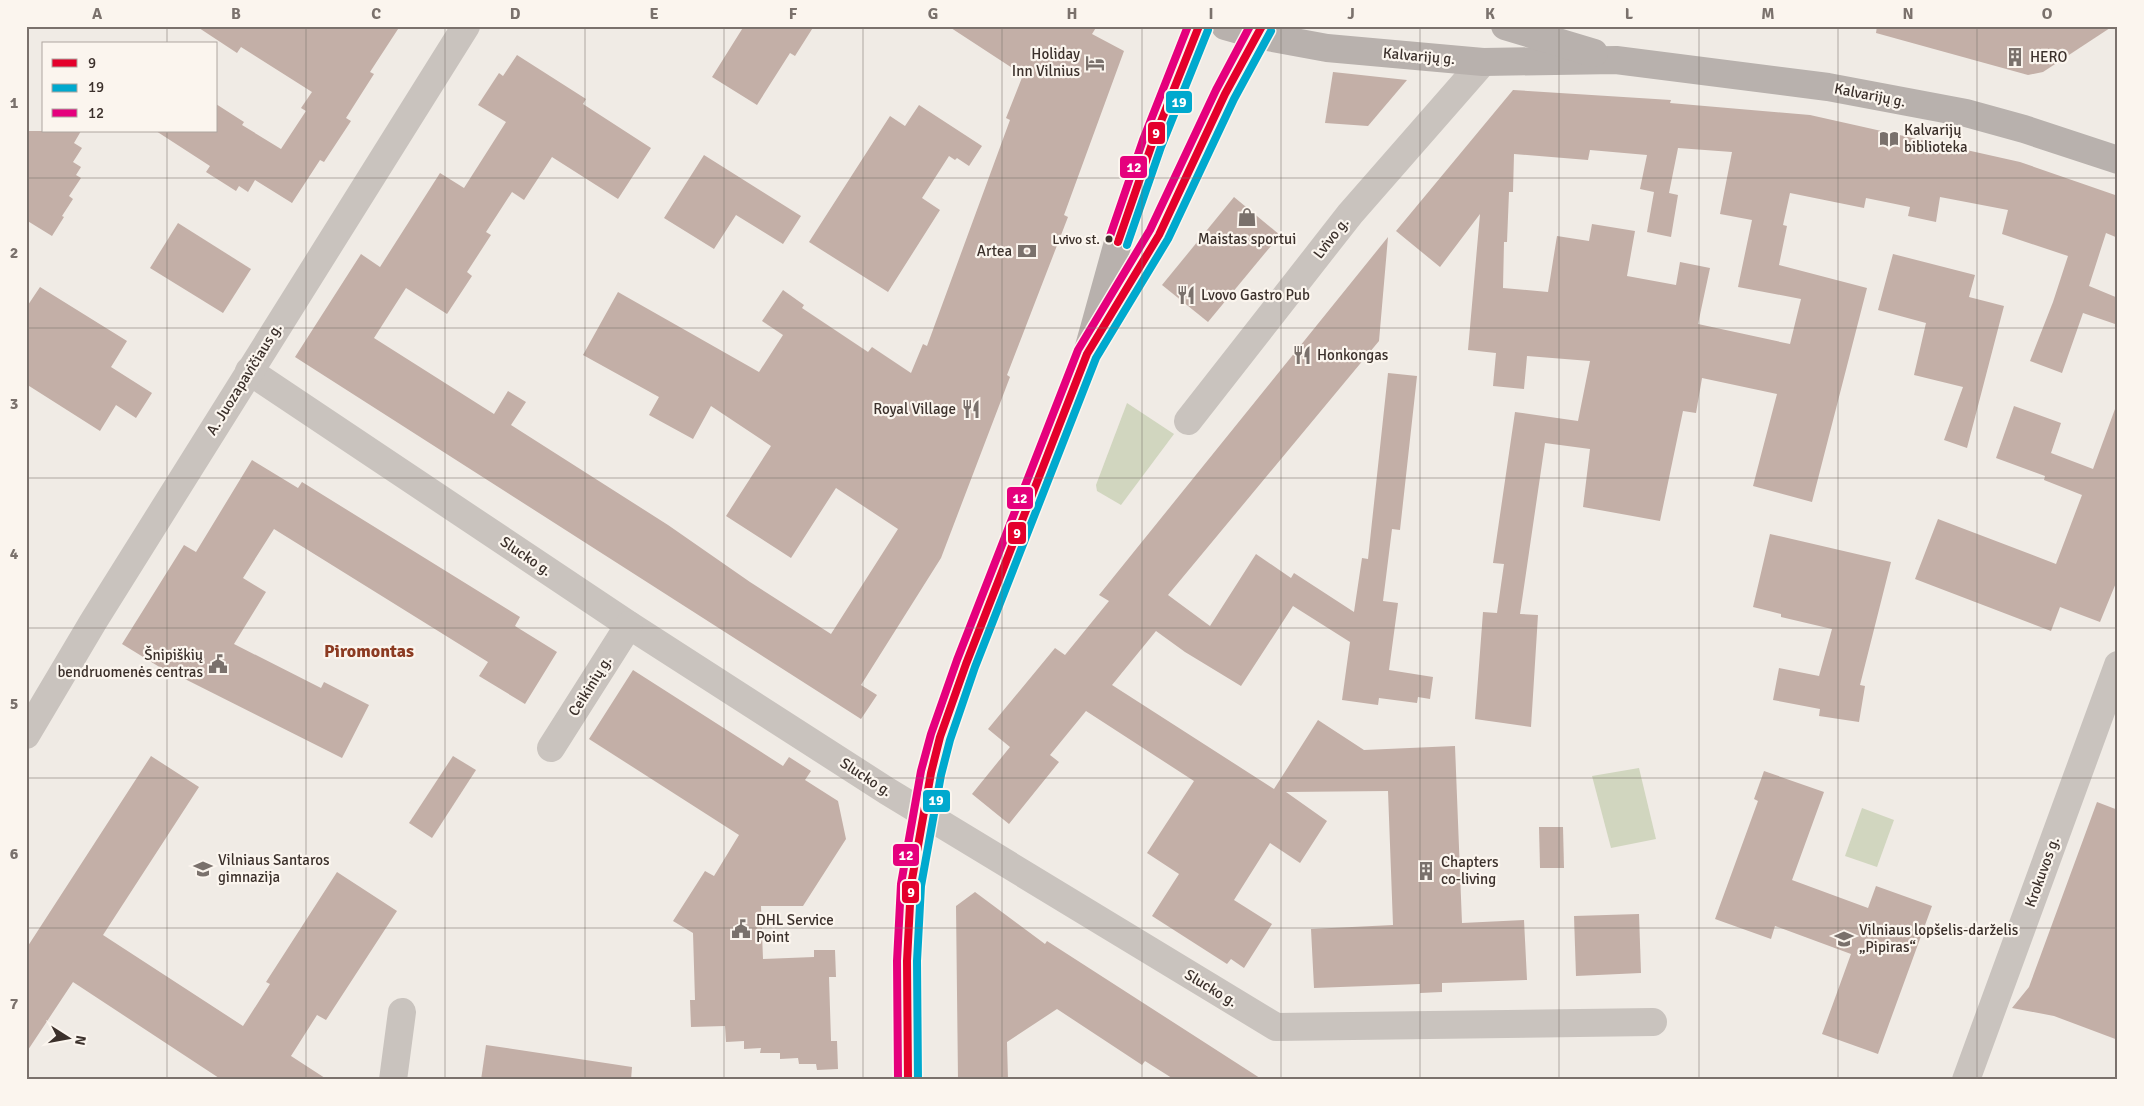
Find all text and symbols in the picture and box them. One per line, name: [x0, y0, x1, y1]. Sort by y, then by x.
text: A: [92, 4, 103, 24]
text: B: [231, 4, 241, 24]
text: C: [371, 4, 381, 24]
text: D: [510, 4, 521, 24]
text: E: [649, 4, 659, 24]
text: F: [789, 4, 798, 24]
text: G: [928, 4, 938, 24]
text: H: [1067, 4, 1077, 24]
text: I: [1208, 4, 1214, 24]
text: J: [1347, 4, 1355, 24]
text: K: [1485, 4, 1495, 24]
text: L: [1625, 4, 1634, 24]
text: M: [1761, 4, 1775, 24]
text: N: [1902, 4, 1914, 24]
text: O: [2042, 4, 2053, 24]
legend: [42, 42, 218, 132]
street label: Kalvarijų g.: [1382, 44, 1456, 68]
place label: Holiday Inn Vilnius: [1012, 45, 1080, 80]
building icon: HERO: [2004, 46, 2026, 68]
place label: HERO: [2030, 48, 2067, 66]
hotel icon: Holiday Inn Vilnius: [1084, 52, 1106, 74]
text: 9: [88, 54, 96, 72]
text: 19: [88, 78, 104, 96]
street label: Kalvarijų g.: [1833, 79, 1907, 111]
line badge: 19: [1165, 90, 1193, 114]
text: 1: [10, 93, 19, 113]
text: 19: [1171, 94, 1187, 111]
text: 12: [88, 104, 104, 122]
line badge: 9: [1147, 121, 1166, 145]
place label: Kalvarijų biblioteka: [1904, 121, 1968, 156]
text: 9: [1152, 125, 1160, 142]
library icon: Kalvarijų biblioteka: [1878, 128, 1900, 150]
line badge: 12: [1119, 155, 1148, 179]
text: 12: [1126, 159, 1142, 176]
shop icon: Maistas sportui: [1236, 206, 1258, 228]
street label: Lvivo g.: [1309, 214, 1353, 262]
place label: Maistas sportui: [1198, 230, 1296, 248]
place label: Lvivo st.: [1052, 231, 1100, 248]
marker: Lvivo st.: [1104, 234, 1114, 244]
bank icon: Artea: [1016, 240, 1038, 262]
place label: Artea: [977, 242, 1012, 260]
text: 2: [10, 243, 18, 263]
restaurant icon: Lvovo Gastro Pub: [1175, 284, 1197, 306]
place label: Lvovo Gastro Pub: [1201, 286, 1310, 304]
street label: A. Juozapavičiaus g.: [202, 320, 286, 438]
restaurant icon: Honkongas: [1291, 344, 1313, 366]
place label: Honkongas: [1317, 346, 1389, 364]
text: 3: [10, 394, 18, 414]
restaurant icon: Royal Village: [960, 398, 982, 420]
place label: Royal Village: [873, 400, 956, 418]
line badge: 12: [1006, 486, 1034, 510]
text: 12: [1012, 490, 1028, 507]
line badge: 9: [1007, 521, 1027, 545]
text: 9: [1013, 525, 1021, 542]
street label: Slucko g.: [497, 532, 555, 580]
text: 4: [10, 544, 19, 564]
district label: Piromontas: [324, 640, 414, 662]
place label: Šnipiškių bendruomenės centras: [57, 645, 203, 681]
public building icon: Šnipiškių bendruomenės centras: [207, 653, 229, 675]
street label: Ceikinių g.: [564, 653, 616, 719]
text: 5: [10, 694, 18, 714]
street label: Slucko g.: [837, 754, 895, 800]
line badge: 19: [922, 789, 951, 813]
text: 19: [928, 792, 944, 809]
street label: Krokuvos g.: [2021, 834, 2063, 910]
line badge: 12: [892, 843, 920, 867]
text: 6: [10, 844, 19, 864]
text: 12: [898, 847, 914, 864]
place label: Vilniaus Santaros gimnazija: [218, 851, 330, 886]
place label: Chapters co-living: [1441, 853, 1499, 888]
school or university icon: Vilniaus Santaros gimnazija: [192, 858, 214, 880]
building icon: Chapters co-living: [1415, 860, 1437, 882]
line badge: 9: [901, 880, 920, 904]
text: 9: [907, 884, 915, 901]
place label: DHL Service Point: [756, 911, 834, 946]
public building icon: DHL Service Point: [730, 918, 752, 940]
place label: Vilniaus lopšelis-darželis „Pipiras“: [1859, 921, 2019, 956]
school or university icon: Vilniaus lopšelis-darželis „Pipiras“: [1833, 928, 1855, 950]
street label: Slucko g.: [1182, 965, 1241, 1011]
text: 7: [10, 994, 19, 1014]
north arrow: [42, 1014, 92, 1064]
text: N: [71, 1034, 90, 1047]

